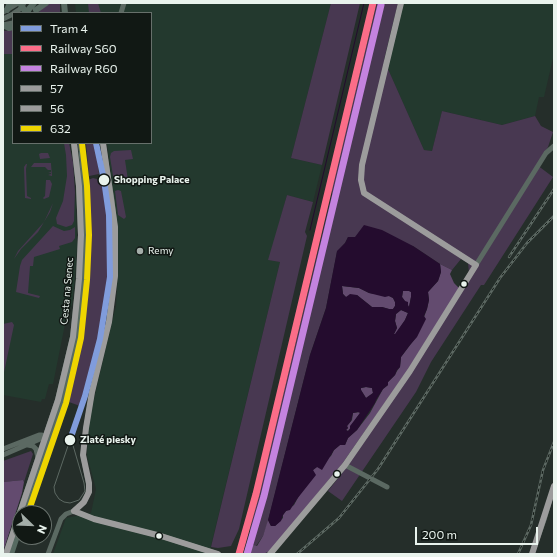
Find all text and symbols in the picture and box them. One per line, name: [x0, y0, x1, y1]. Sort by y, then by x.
legend: [12, 12, 152, 144]
text: Tram 4: [50, 21, 88, 35]
text: Railway S60: [50, 41, 117, 55]
text: Railway R60: [50, 61, 118, 75]
text: 57: [50, 81, 63, 95]
text: 56: [50, 101, 64, 115]
text: 632: [50, 121, 71, 135]
marker: Shopping Palace: [97, 173, 111, 187]
place label: Shopping Palace: [114, 174, 189, 186]
place label: Remy: [148, 245, 173, 257]
marker: Remy: [135, 246, 145, 256]
street label: Cesta na Senec: [58, 257, 76, 325]
unlabelled marker: [459, 279, 469, 289]
marker: Zlaté piesky: [63, 433, 77, 447]
place label: Zlaté piesky: [80, 434, 136, 446]
unlabelled marker: [332, 469, 342, 479]
north arrow: [12, 505, 52, 545]
scale bar: [417, 519, 540, 545]
text: N: [35, 523, 50, 536]
text: 200 m: [422, 527, 457, 541]
unlabelled marker: [154, 531, 164, 541]

